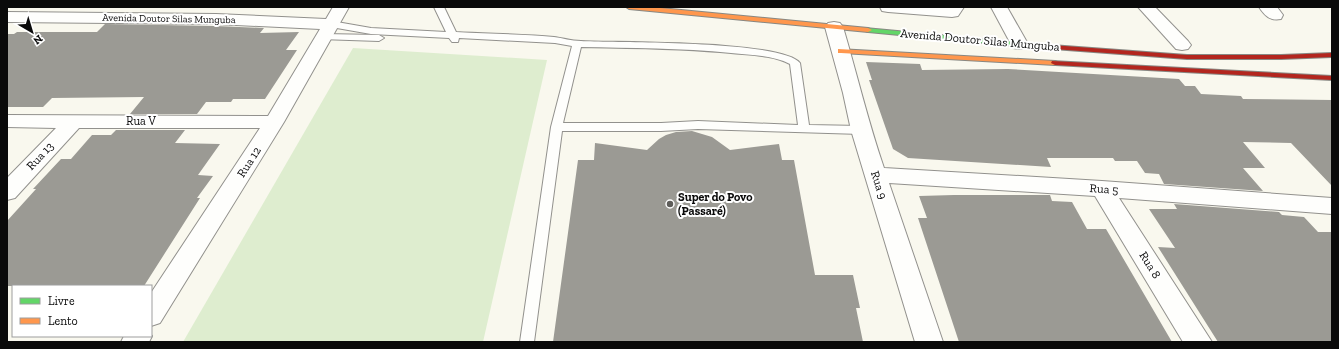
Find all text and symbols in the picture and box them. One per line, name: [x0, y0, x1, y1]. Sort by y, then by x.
north arrow: [12, 12, 52, 52]
street label: Avenida Doutor Silas Munguba: [102, 12, 236, 26]
street label: Avenida Doutor Silas Munguba: [900, 26, 1060, 54]
text: N: [30, 32, 45, 48]
street label: Rua V: [126, 114, 156, 128]
street label: Rua 13: [24, 139, 57, 173]
street label: Rua 12: [234, 144, 264, 180]
street label: Rua 9: [868, 169, 890, 201]
street label: Rua 5: [1089, 181, 1119, 197]
place label: Super do Povo (Passaré): [678, 190, 753, 218]
marker: Super do Povo (Passaré): [665, 199, 675, 209]
street label: Rua 8: [1136, 249, 1164, 281]
legend: [12, 285, 152, 337]
text: Livre: [48, 294, 75, 308]
text: Lento: [48, 314, 78, 328]

